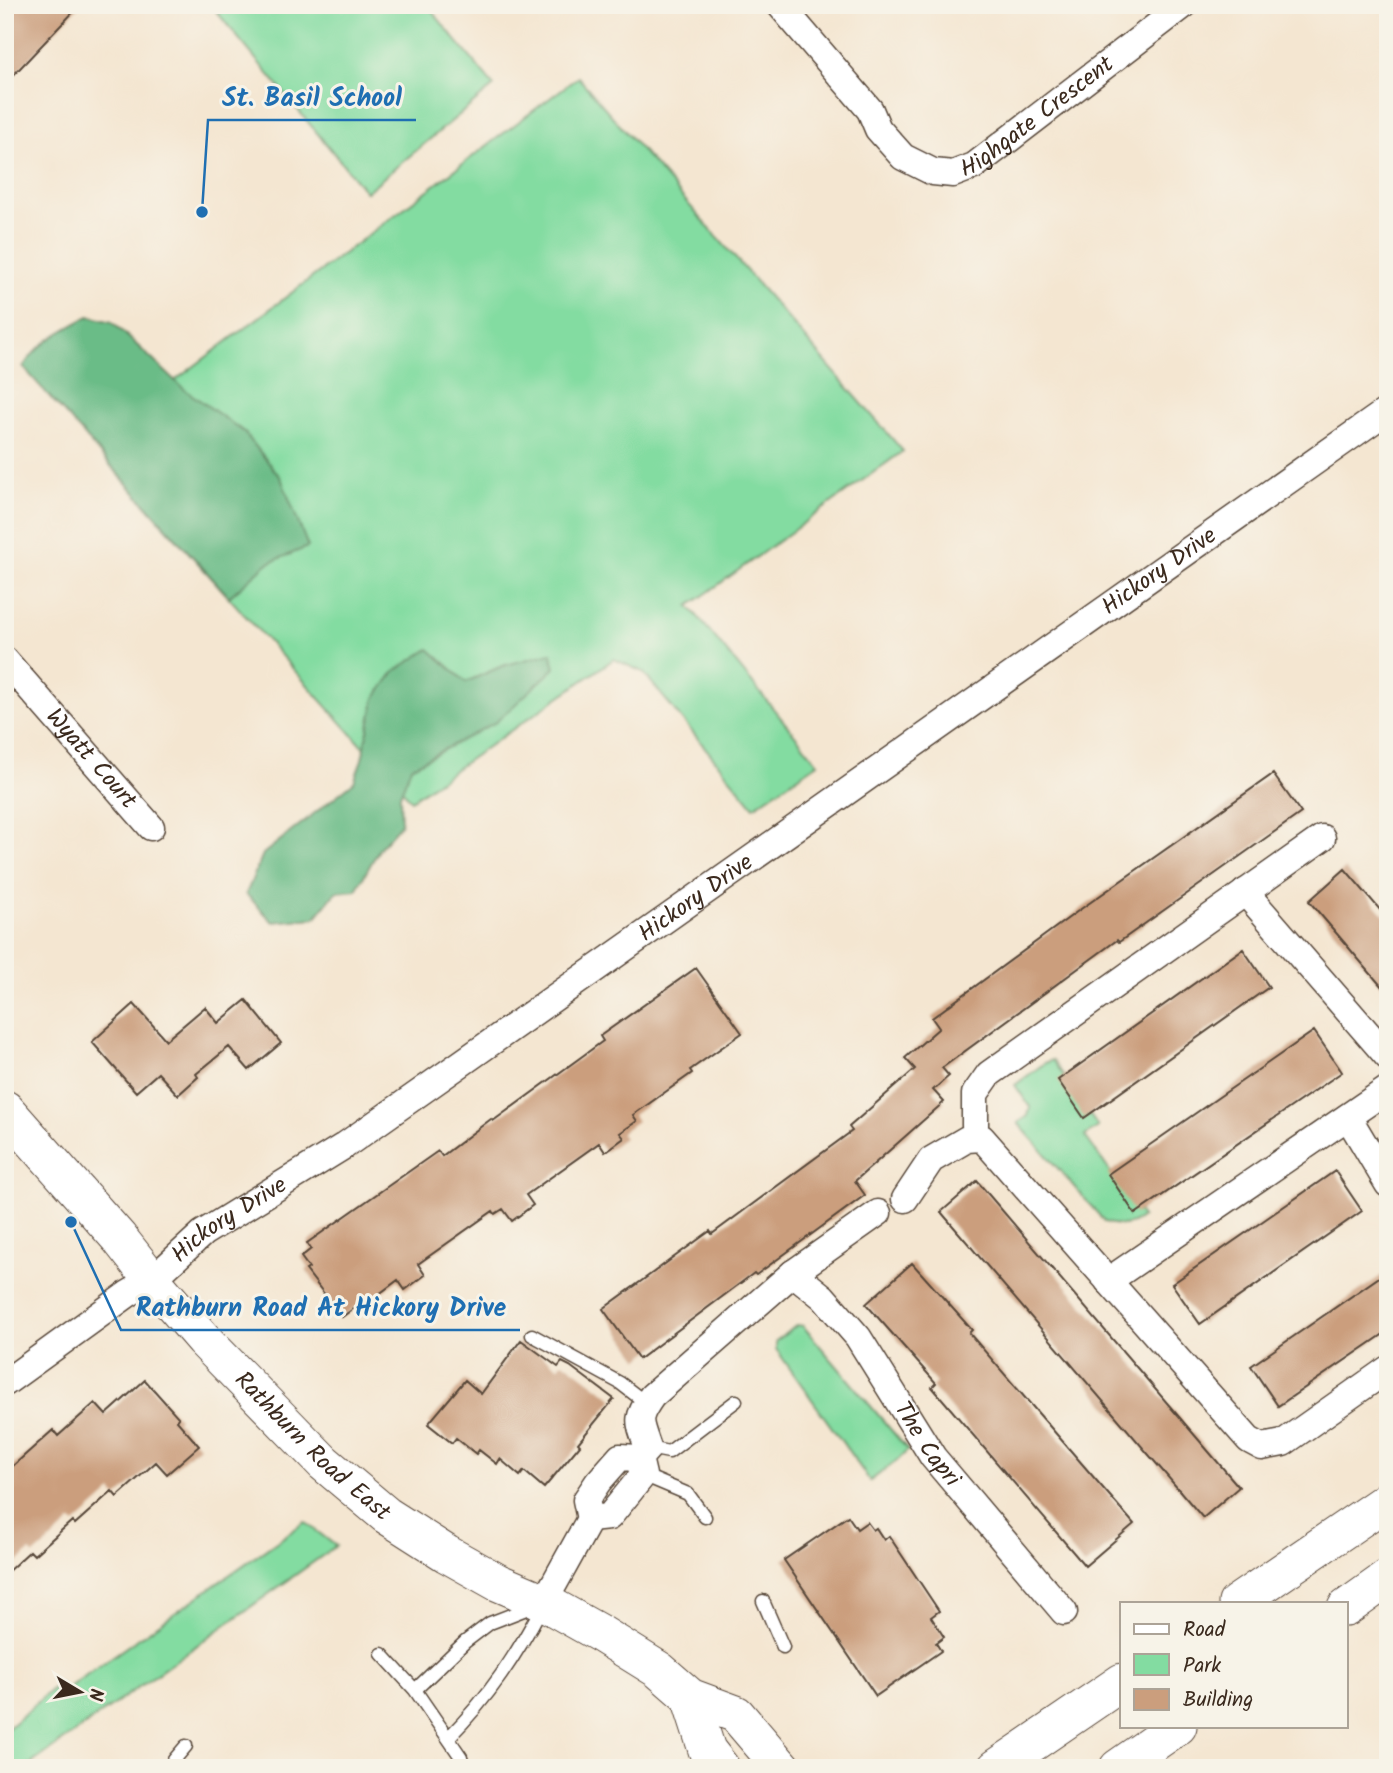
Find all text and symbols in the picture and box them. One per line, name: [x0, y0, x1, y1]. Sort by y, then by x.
street label: Highgate Crescent: [955, 45, 1123, 189]
callout: St. Basil School: [208, 73, 416, 120]
text: St. Basil School: [222, 78, 402, 120]
street label: Hickory Drive: [1093, 517, 1225, 626]
street label: Wyatt Court: [36, 699, 147, 819]
street label: Hickory Drive: [630, 843, 762, 952]
street label: Hickory Drive: [162, 1166, 295, 1273]
callout: Rathburn Road At Hickory Drive: [121, 1283, 520, 1330]
text: Rathburn Road At Hickory Drive: [136, 1288, 507, 1330]
street label: Rathburn Road East: [225, 1362, 400, 1531]
street label: The Capri: [883, 1394, 971, 1497]
legend: [1120, 1602, 1348, 1728]
text: Road: [1183, 1614, 1226, 1647]
text: Park: [1183, 1650, 1221, 1683]
north arrow: [46, 1658, 116, 1728]
text: Building: [1183, 1684, 1253, 1717]
text: N: [79, 1686, 111, 1703]

